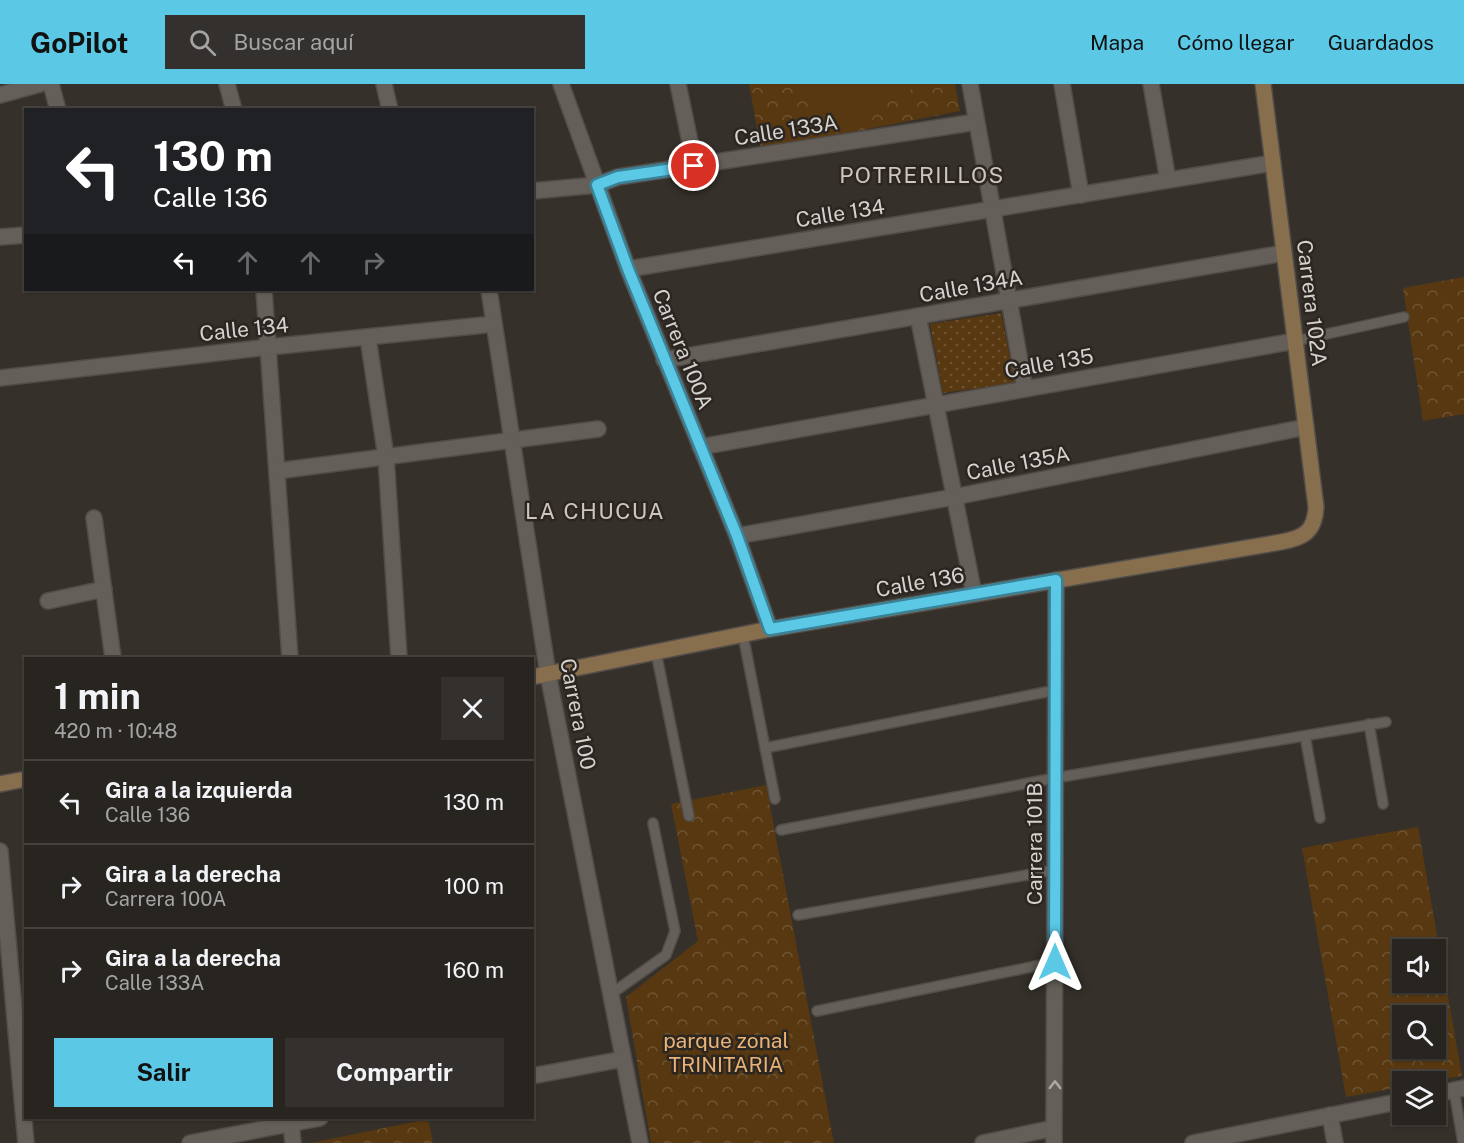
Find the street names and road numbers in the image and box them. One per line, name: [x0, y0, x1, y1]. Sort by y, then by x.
street label: Calle 133A: [732, 109, 840, 151]
street label: Calle 134: [794, 194, 886, 232]
street label: Carrera 102A: [1292, 238, 1332, 368]
street label: Calle 134A: [917, 265, 1025, 307]
street label: Carrera 100A: [647, 285, 719, 413]
street label: Calle 134: [198, 312, 290, 346]
street label: Calle 135: [1003, 343, 1095, 383]
street label: Calle 135A: [964, 441, 1072, 485]
street label: Calle 136: [874, 562, 966, 602]
street label: Carrera 100: [555, 656, 601, 772]
street label: Carrera 101B: [1022, 783, 1047, 905]

